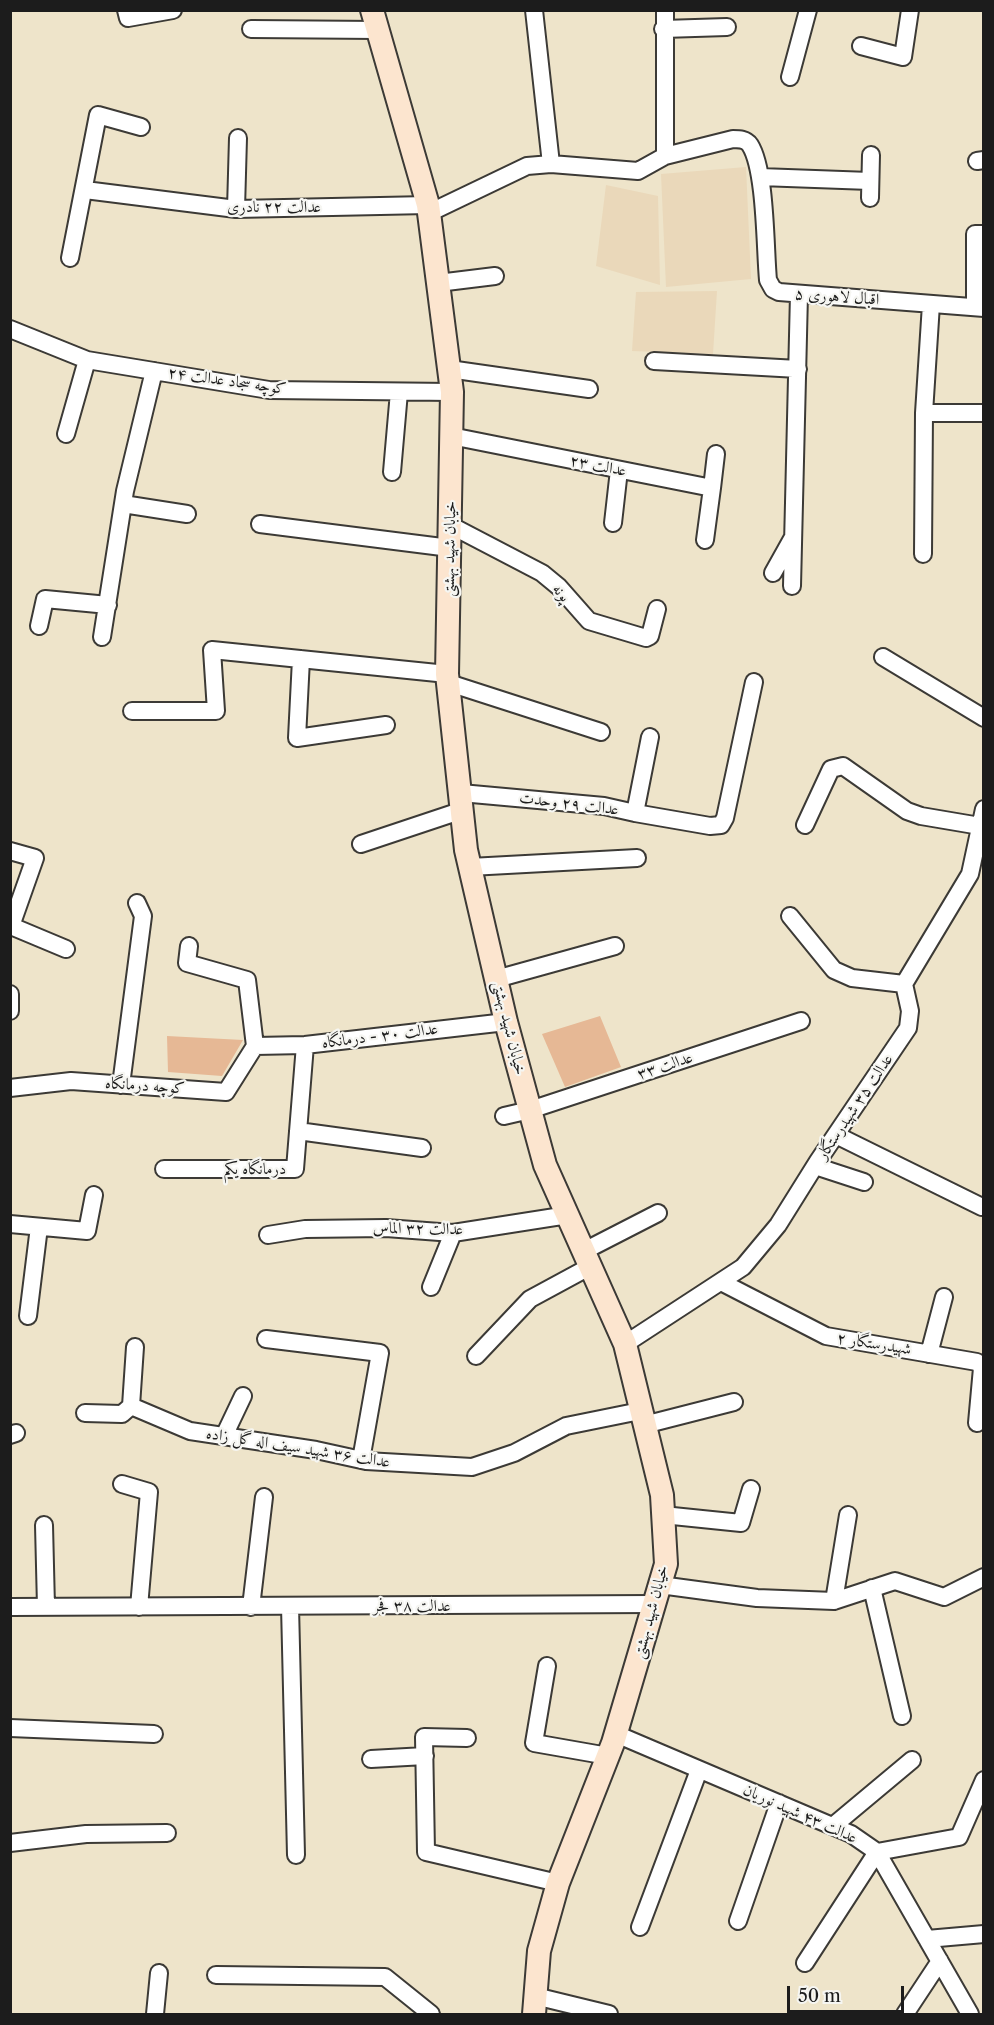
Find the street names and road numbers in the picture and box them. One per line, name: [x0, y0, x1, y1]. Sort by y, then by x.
street label: عدالت ۲۲ نادری: [227, 197, 321, 217]
street label: اقبال لاهوری ۵: [794, 284, 880, 310]
street label: کوچه سجاد عدالت ۲۴: [166, 363, 288, 399]
street label: عدالت ۲۳: [568, 451, 628, 481]
street label: خیابان شهید بهشتی: [440, 501, 460, 597]
street label: پونه: [548, 580, 574, 606]
street label: عدالت ۲۹ وحدت: [518, 788, 620, 820]
street label: خیابان شهید بهشتی: [488, 979, 530, 1077]
street label: عدالت ۳۰ - درمانگاه: [321, 1019, 439, 1053]
street label: عدالت ۳۳: [635, 1048, 695, 1084]
street label: عدالت ۳۵ شهیدرستگار: [813, 1051, 897, 1163]
street label: کوچه درمانگاه: [104, 1074, 186, 1098]
street label: درمانگاه یکم: [224, 1159, 286, 1179]
street label: عدالت ۳۲ الماس: [373, 1219, 463, 1239]
street label: شهیدرستگار ۲: [835, 1329, 913, 1359]
street label: عدالت ۳۶ شهید سیف اله گل زاده: [205, 1424, 391, 1472]
street label: خیابان شهید بهشتی: [629, 1563, 673, 1661]
street label: عدالت ۳۸ فجر: [373, 1596, 451, 1616]
street label: عدالت ۴۳ شهید نوریان: [740, 1780, 860, 1848]

